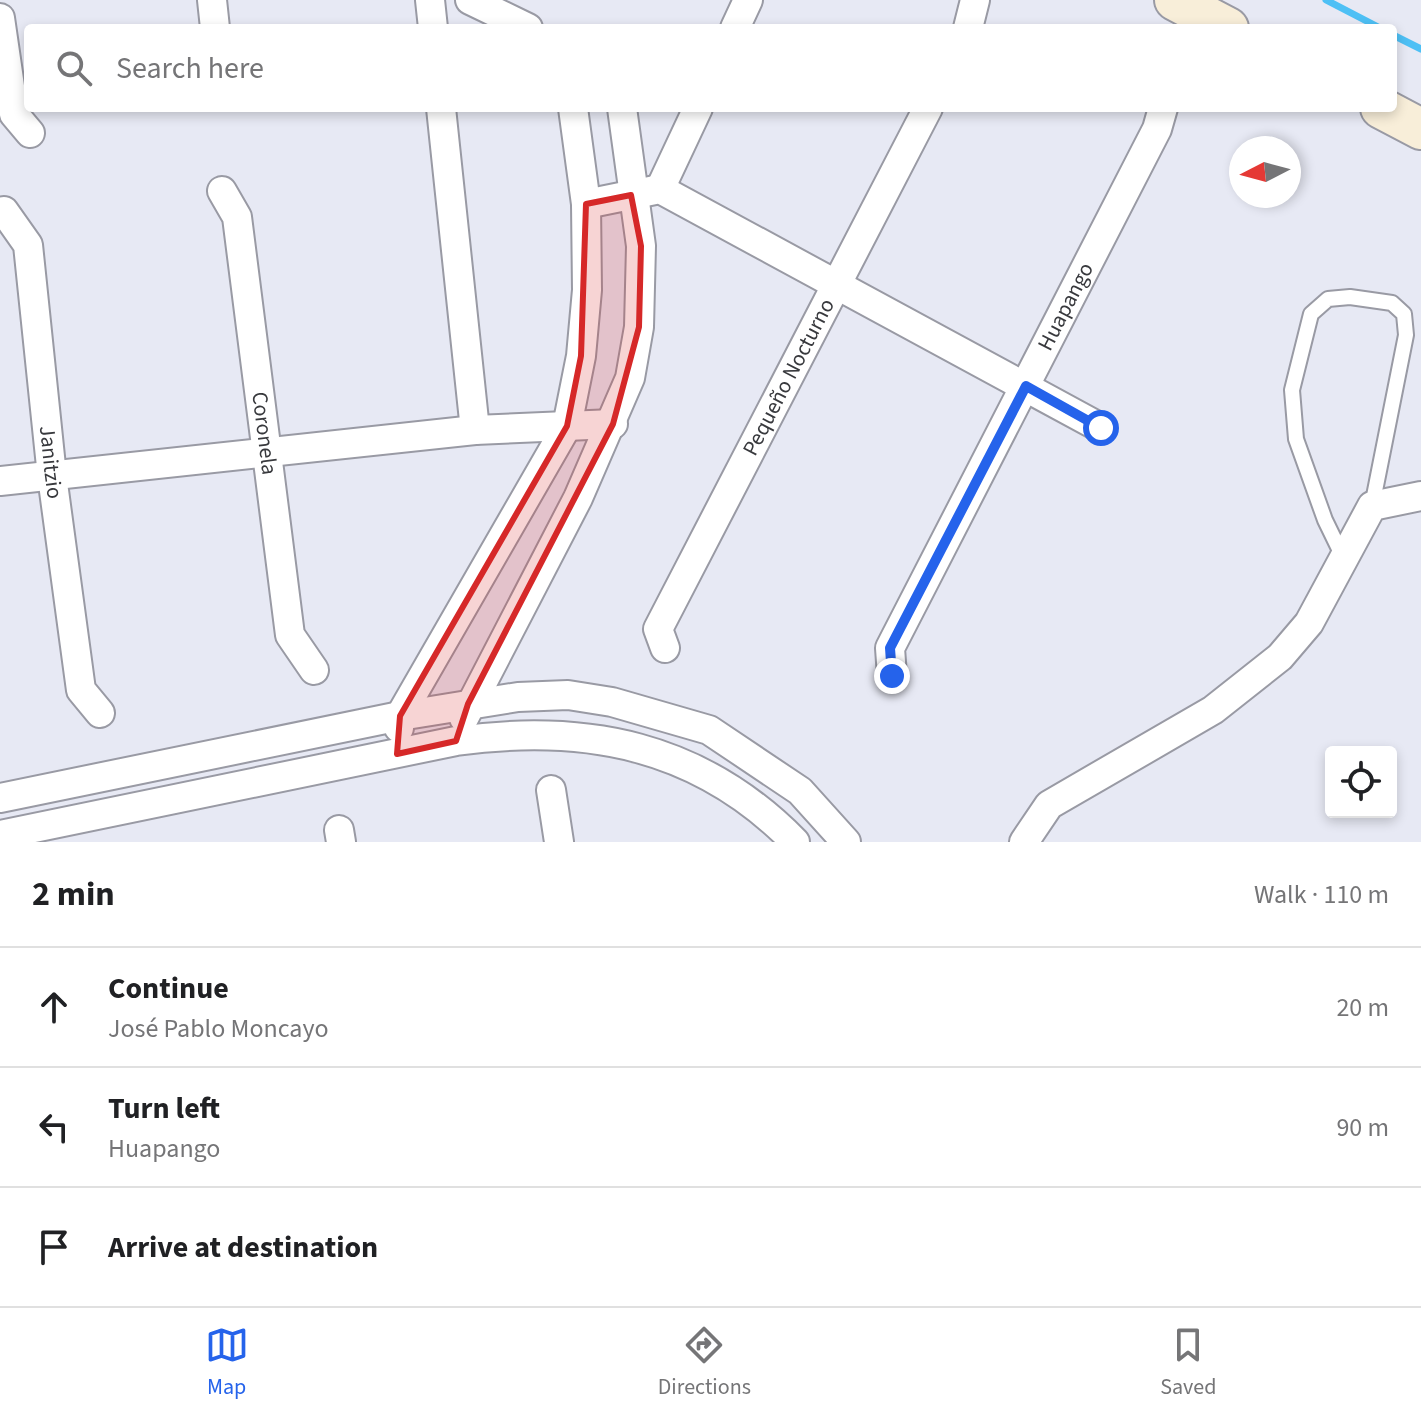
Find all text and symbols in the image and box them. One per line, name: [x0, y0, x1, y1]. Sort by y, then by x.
search box: [24, 24, 1397, 112]
icon: search: [52, 46, 96, 90]
text: Search here: [116, 47, 264, 90]
north arrow: [1229, 136, 1301, 208]
street label: Huapango: [1030, 257, 1102, 356]
street label: Pequeño Nocturno: [734, 293, 843, 461]
street label: Coronela: [243, 390, 286, 477]
route start: [1083, 410, 1119, 446]
street label: Janitzio: [31, 424, 71, 501]
route end: [874, 658, 910, 694]
map controls: [1325, 746, 1397, 818]
button: locate: [1325, 746, 1397, 818]
text: 2 min: [32, 870, 115, 919]
text: Walk · 110 m: [1254, 876, 1389, 913]
text: Continue: [108, 967, 229, 1010]
icon: ahead: [32, 985, 76, 1029]
text: 20 m: [1336, 989, 1389, 1026]
text: José Pablo Moncayo: [108, 1010, 329, 1047]
text: Turn left: [108, 1087, 220, 1130]
icon: left: [32, 1105, 76, 1149]
text: 90 m: [1336, 1109, 1389, 1146]
text: Huapango: [108, 1130, 220, 1167]
icon: arrive: [32, 1225, 76, 1269]
text: Arrive at destination: [108, 1226, 378, 1269]
tab: Map: [205, 1323, 249, 1403]
tab: Directions: [658, 1323, 751, 1403]
tab: Saved: [1160, 1323, 1216, 1403]

